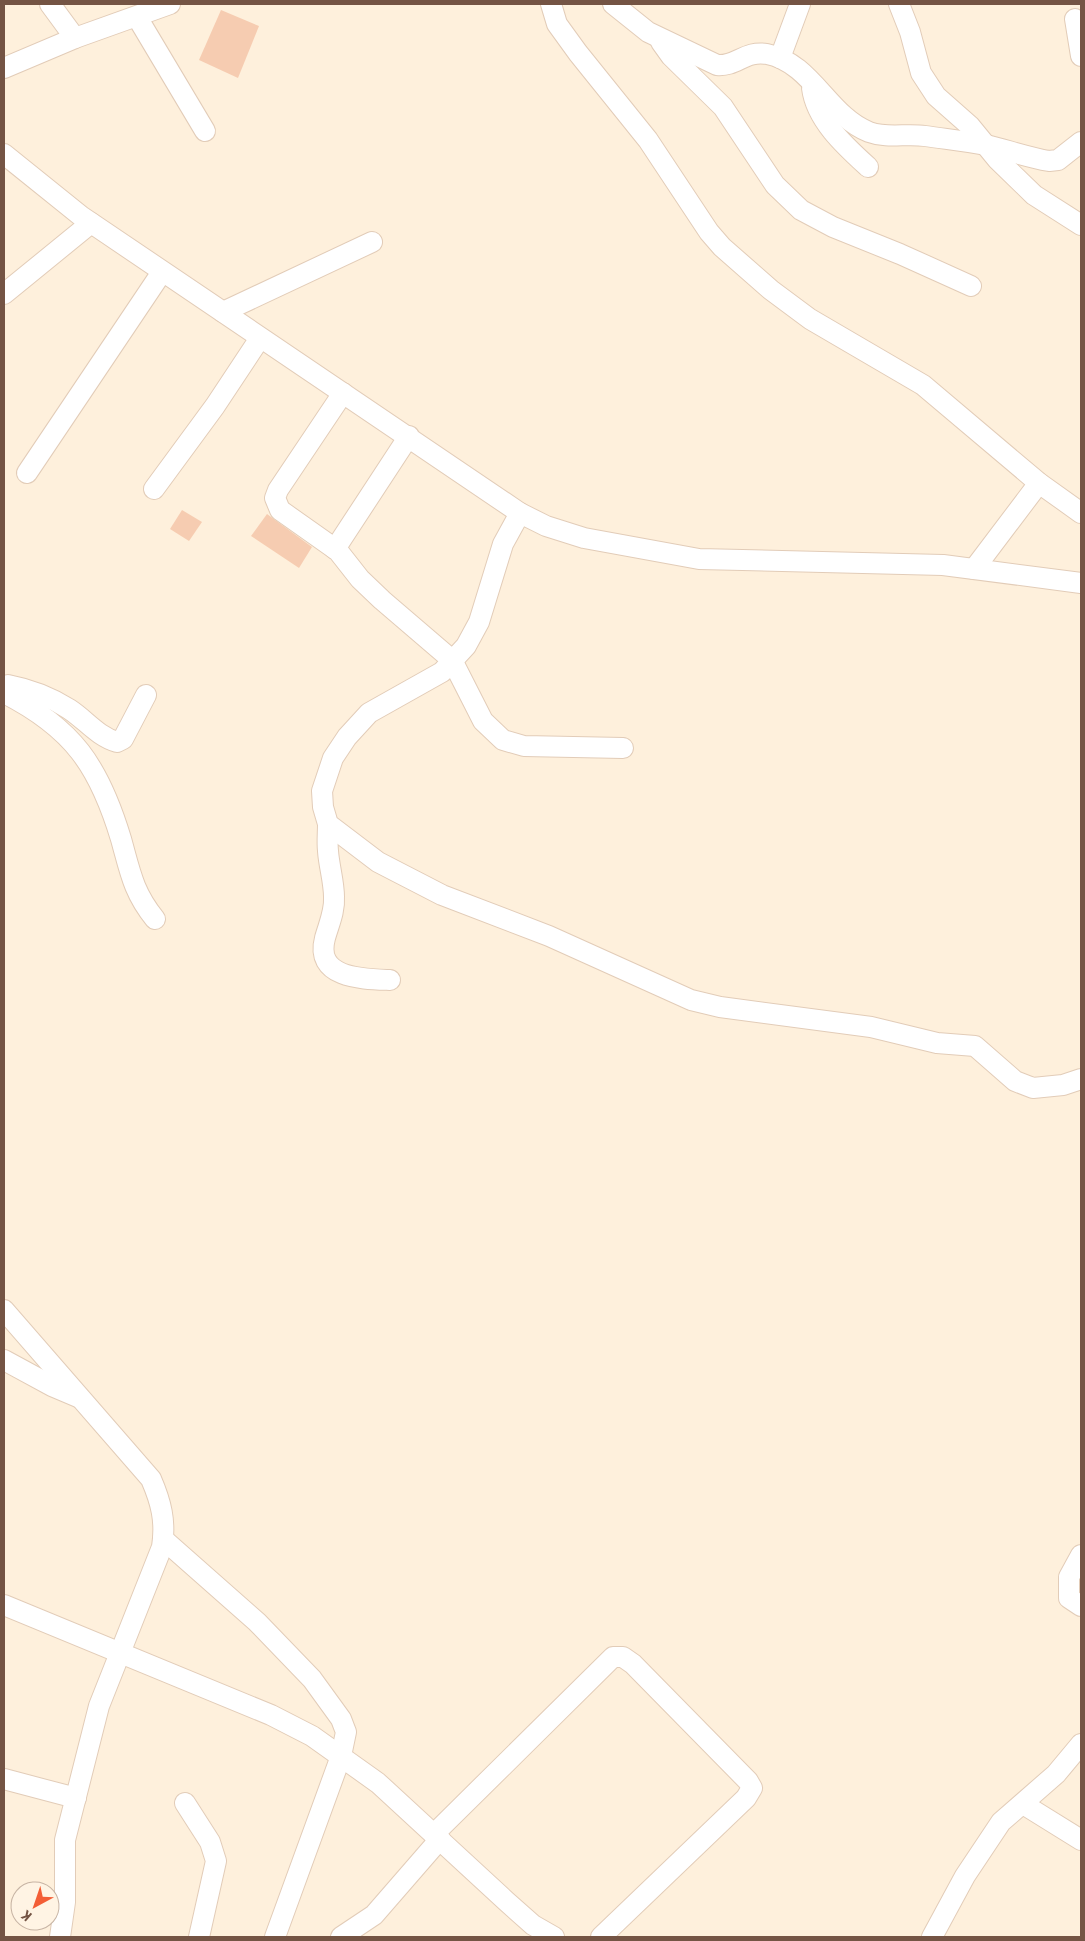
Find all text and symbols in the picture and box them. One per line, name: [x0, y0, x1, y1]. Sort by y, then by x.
north arrow: [10, 1881, 60, 1931]
text: K: [18, 1907, 35, 1925]

